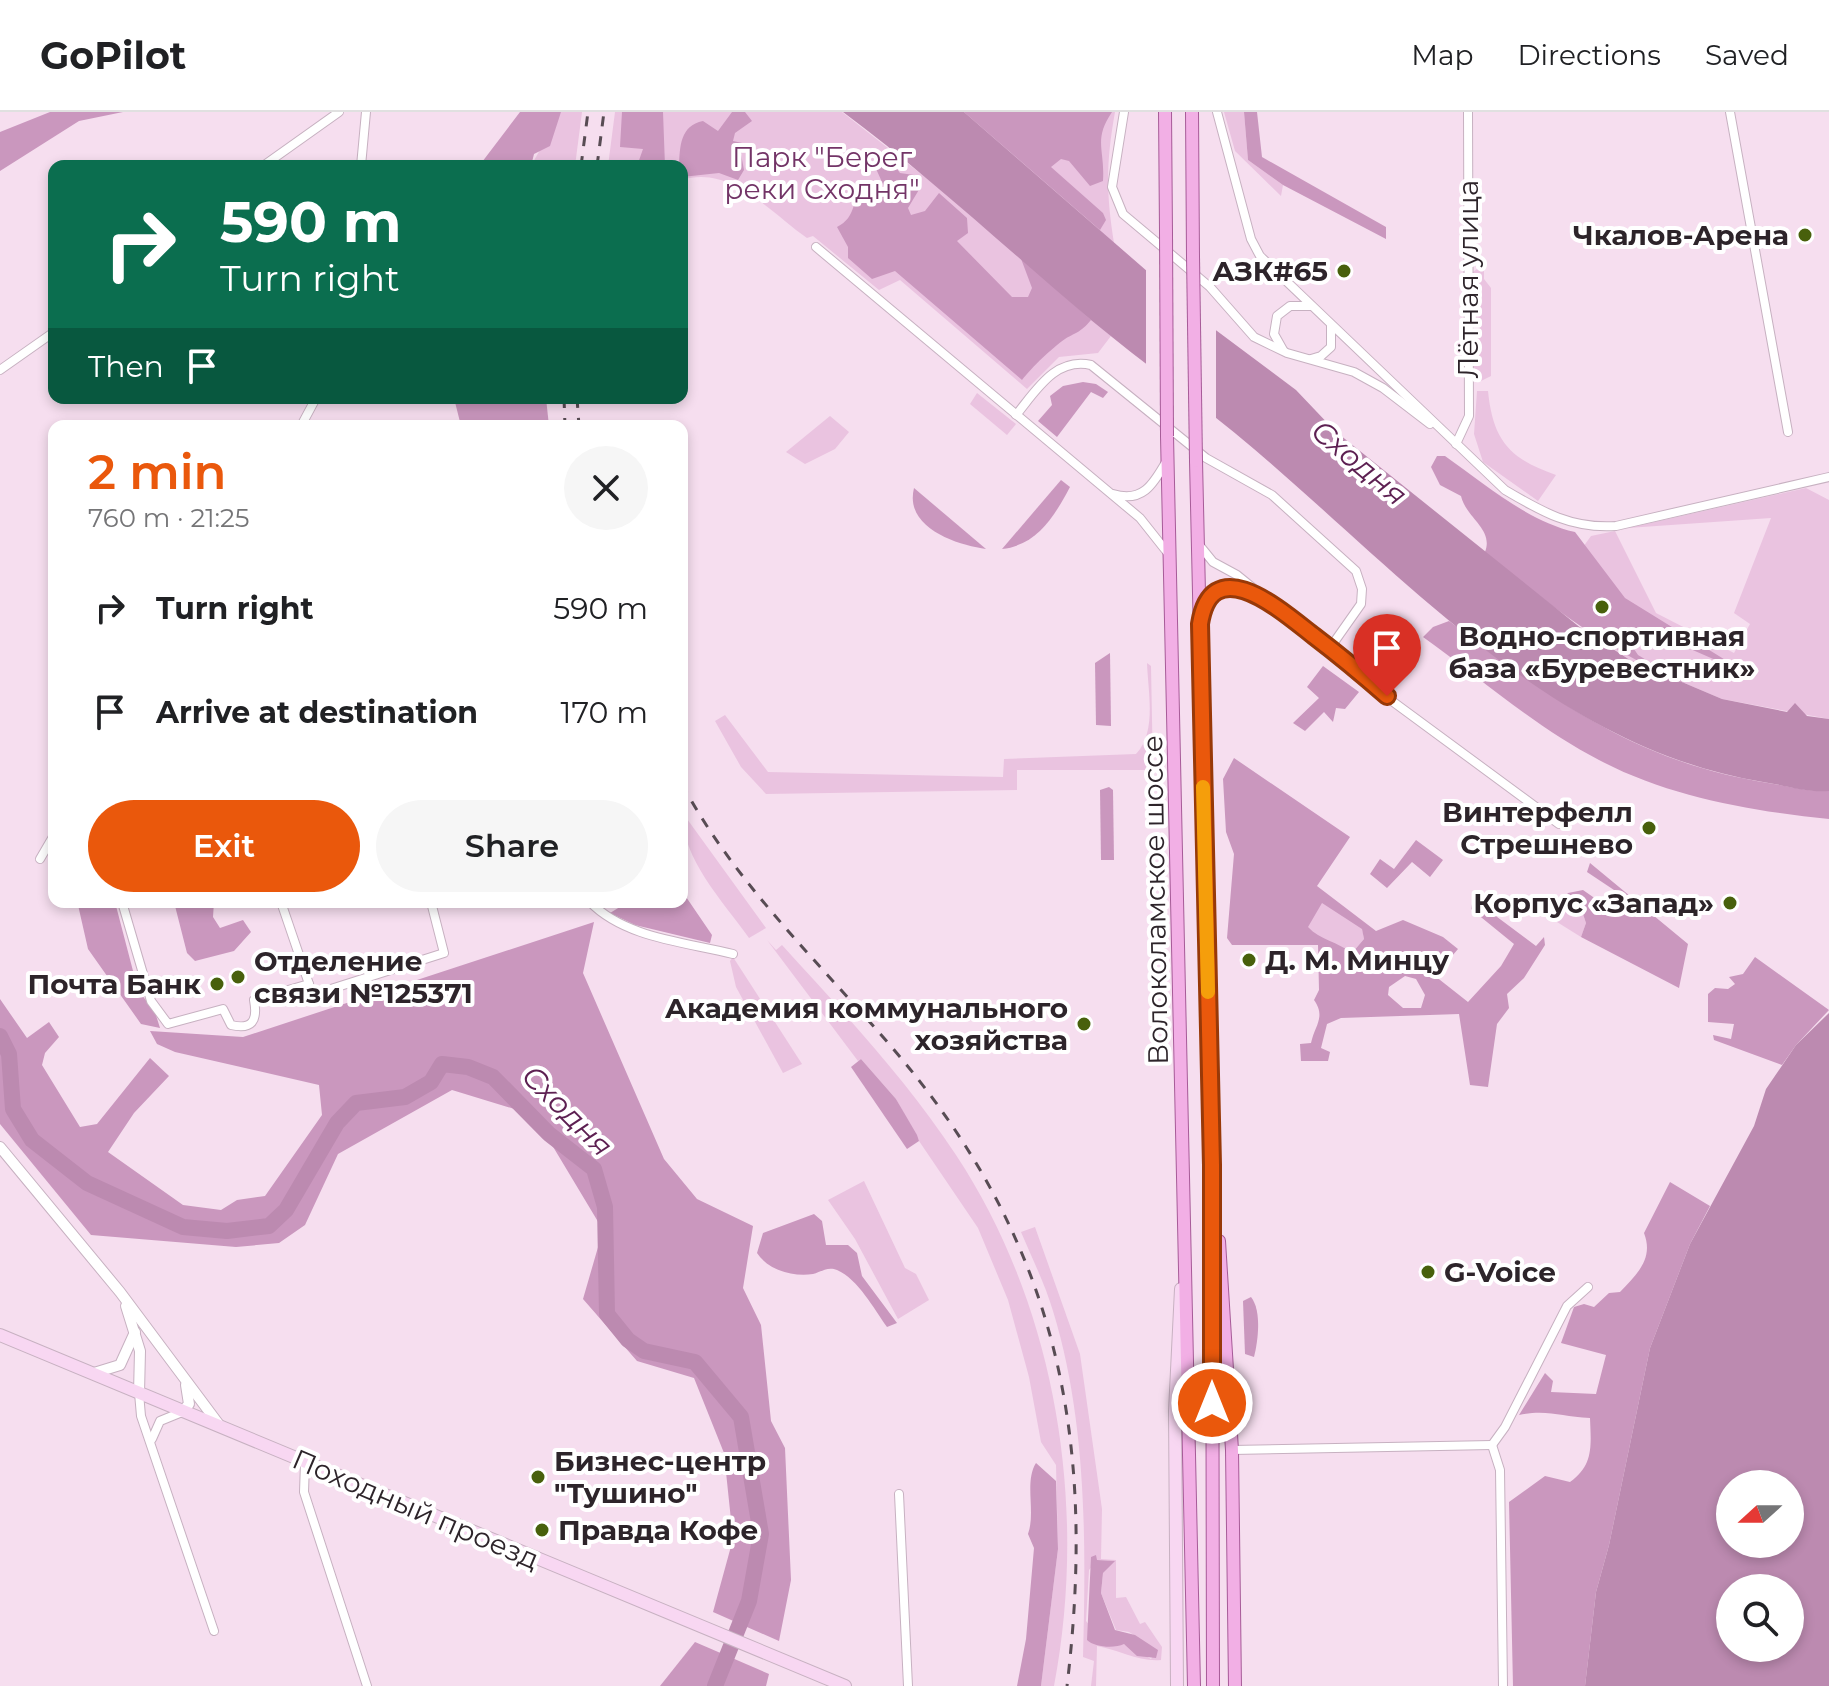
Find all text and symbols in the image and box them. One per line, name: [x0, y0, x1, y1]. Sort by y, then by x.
text: GoPilot: [40, 32, 186, 79]
text: Map: [1411, 38, 1473, 72]
text: Directions: [1517, 38, 1661, 72]
text: Saved: [1705, 38, 1789, 72]
park label: Парк "Берег реки Сходня": [724, 140, 920, 206]
street label: Лётная улица: [1451, 180, 1485, 378]
text: 590 m: [220, 188, 402, 256]
icon: right: [88, 192, 192, 296]
place label: Чкалов-Арена: [1573, 218, 1789, 252]
marker: Чкалов-Арена: [1796, 226, 1814, 244]
place label: АЗК#65: [1212, 254, 1328, 288]
text: Turn right: [220, 256, 400, 300]
marker: АЗК#65: [1335, 262, 1353, 280]
icon: arrive: [180, 344, 224, 388]
text: Then: [88, 348, 164, 385]
water label: Сходня: [1304, 412, 1415, 513]
text: 2 min: [88, 443, 226, 501]
button: close: [564, 446, 648, 530]
text: 760 m · 21:25: [88, 502, 250, 534]
icon: right: [88, 586, 132, 630]
text: Turn right: [156, 590, 313, 627]
text: 590 m: [553, 590, 648, 627]
marker: Водно-спортивная база «Буревестник»: [1593, 598, 1611, 616]
pin: [1353, 614, 1421, 696]
place label: Водно-спортивная база «Буревестник»: [1448, 619, 1756, 685]
icon: arrive: [1365, 626, 1409, 670]
icon: arrive: [88, 690, 132, 734]
text: Arrive at destination: [156, 694, 478, 731]
text: 170 m: [561, 694, 648, 731]
street label: Волоколамское шоссе: [1135, 735, 1175, 1065]
place label: Винтерфелл Стрешнево: [1442, 795, 1633, 861]
button: Exit: [88, 800, 360, 892]
button: Share: [376, 800, 648, 892]
marker: Винтерфелл Стрешнево: [1640, 819, 1658, 837]
place label: Корпус «Запад»: [1473, 886, 1714, 920]
marker: Корпус «Запад»: [1721, 894, 1739, 912]
place label: Д. М. Минцу: [1265, 943, 1450, 977]
place label: Отделение связи №125371: [254, 944, 473, 1010]
marker: Д. М. Минцу: [1240, 951, 1258, 969]
place label: Почта Банк: [27, 967, 201, 1001]
marker: Отделение связи №125371: [229, 968, 247, 986]
marker: Почта Банк: [208, 975, 226, 993]
place label: Академия коммунального хозяйства: [665, 991, 1068, 1057]
marker: Академия коммунального хозяйства: [1075, 1015, 1093, 1033]
water label: Сходня: [514, 1057, 621, 1164]
place label: G-Voice: [1444, 1255, 1556, 1289]
marker: G-Voice: [1419, 1263, 1437, 1281]
position arrow: [1170, 1361, 1254, 1445]
street label: Походный проезд: [288, 1442, 544, 1576]
place label: Бизнес-центр "Тушино": [554, 1444, 766, 1510]
marker: Бизнес-центр "Тушино": [529, 1468, 547, 1486]
north arrow: [1716, 1470, 1804, 1558]
map controls: [1716, 1470, 1804, 1662]
place label: Правда Кофе: [558, 1513, 759, 1547]
marker: Правда Кофе: [533, 1521, 551, 1539]
button: search: [1716, 1574, 1804, 1662]

